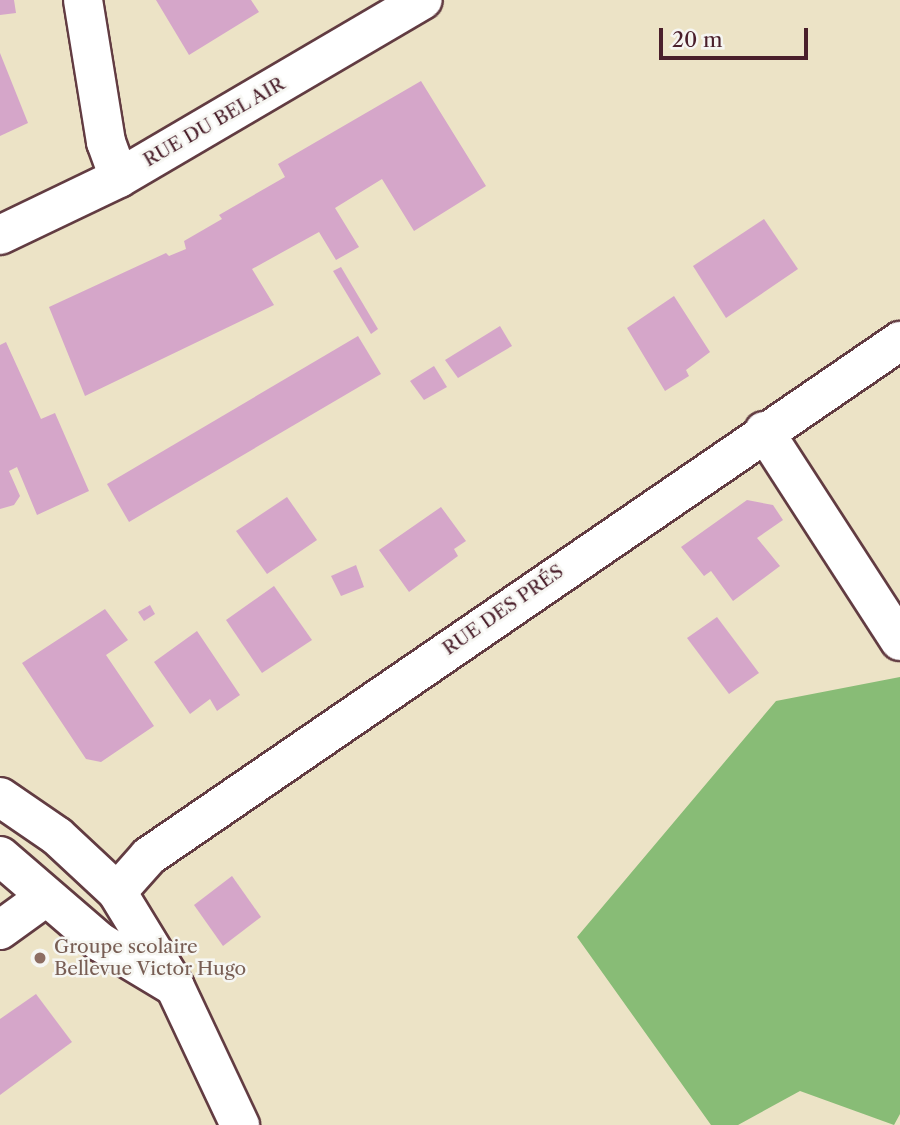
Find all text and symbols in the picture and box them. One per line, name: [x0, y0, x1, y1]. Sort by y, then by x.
scale bar: [662, 14, 811, 58]
text: 20 m: [672, 27, 723, 52]
street label: RUE DU BEL AIR: [139, 72, 289, 172]
street label: RUE DES PRÉS: [438, 560, 568, 660]
place label: Groupe scolaire Bellevue Victor Hugo: [54, 936, 247, 980]
marker: Groupe scolaire Bellevue Victor Hugo: [32, 950, 48, 966]

